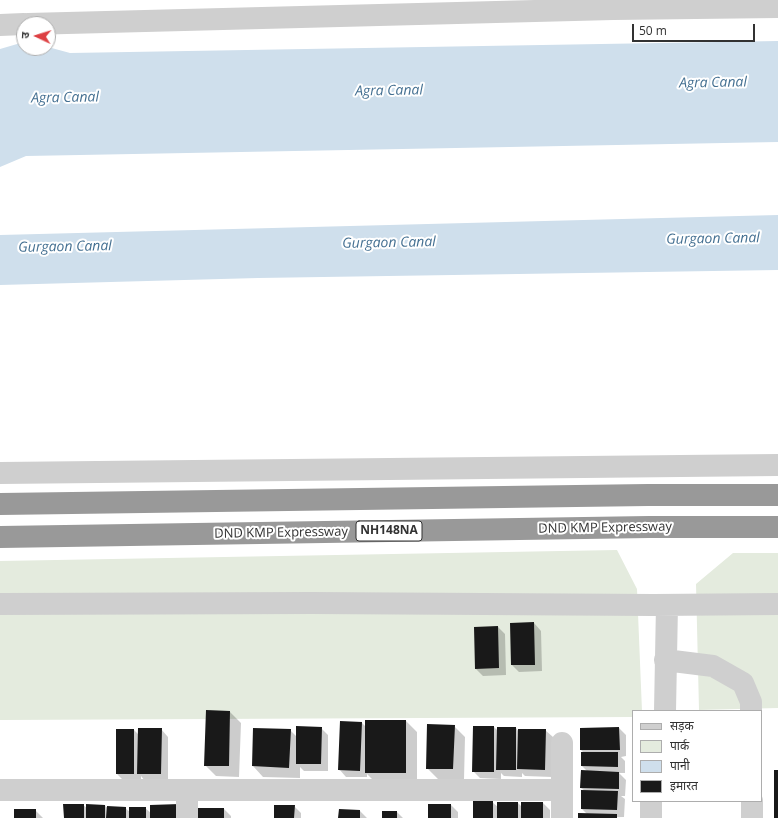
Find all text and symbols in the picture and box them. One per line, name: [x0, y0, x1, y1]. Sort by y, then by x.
north arrow: [16, 16, 56, 56]
scale bar: [634, 16, 757, 42]
text: 50 m: [639, 22, 667, 39]
text: उ: [17, 31, 32, 39]
water label: Agra Canal: [679, 74, 747, 92]
water label: Agra Canal: [355, 82, 423, 100]
water label: Agra Canal: [31, 89, 99, 107]
water label: Gurgaon Canal: [666, 230, 760, 248]
water label: Gurgaon Canal: [342, 234, 436, 252]
water label: Gurgaon Canal: [18, 238, 112, 256]
street label: DND KMP Expressway: [538, 519, 672, 537]
road number: NH148NA: [356, 521, 422, 541]
street label: DND KMP Expressway: [214, 524, 348, 542]
legend: [632, 710, 762, 802]
text: सड़क: [670, 717, 694, 734]
text: पार्क: [670, 737, 689, 754]
text: पानी: [670, 757, 690, 774]
text: इमारत: [670, 777, 698, 794]

